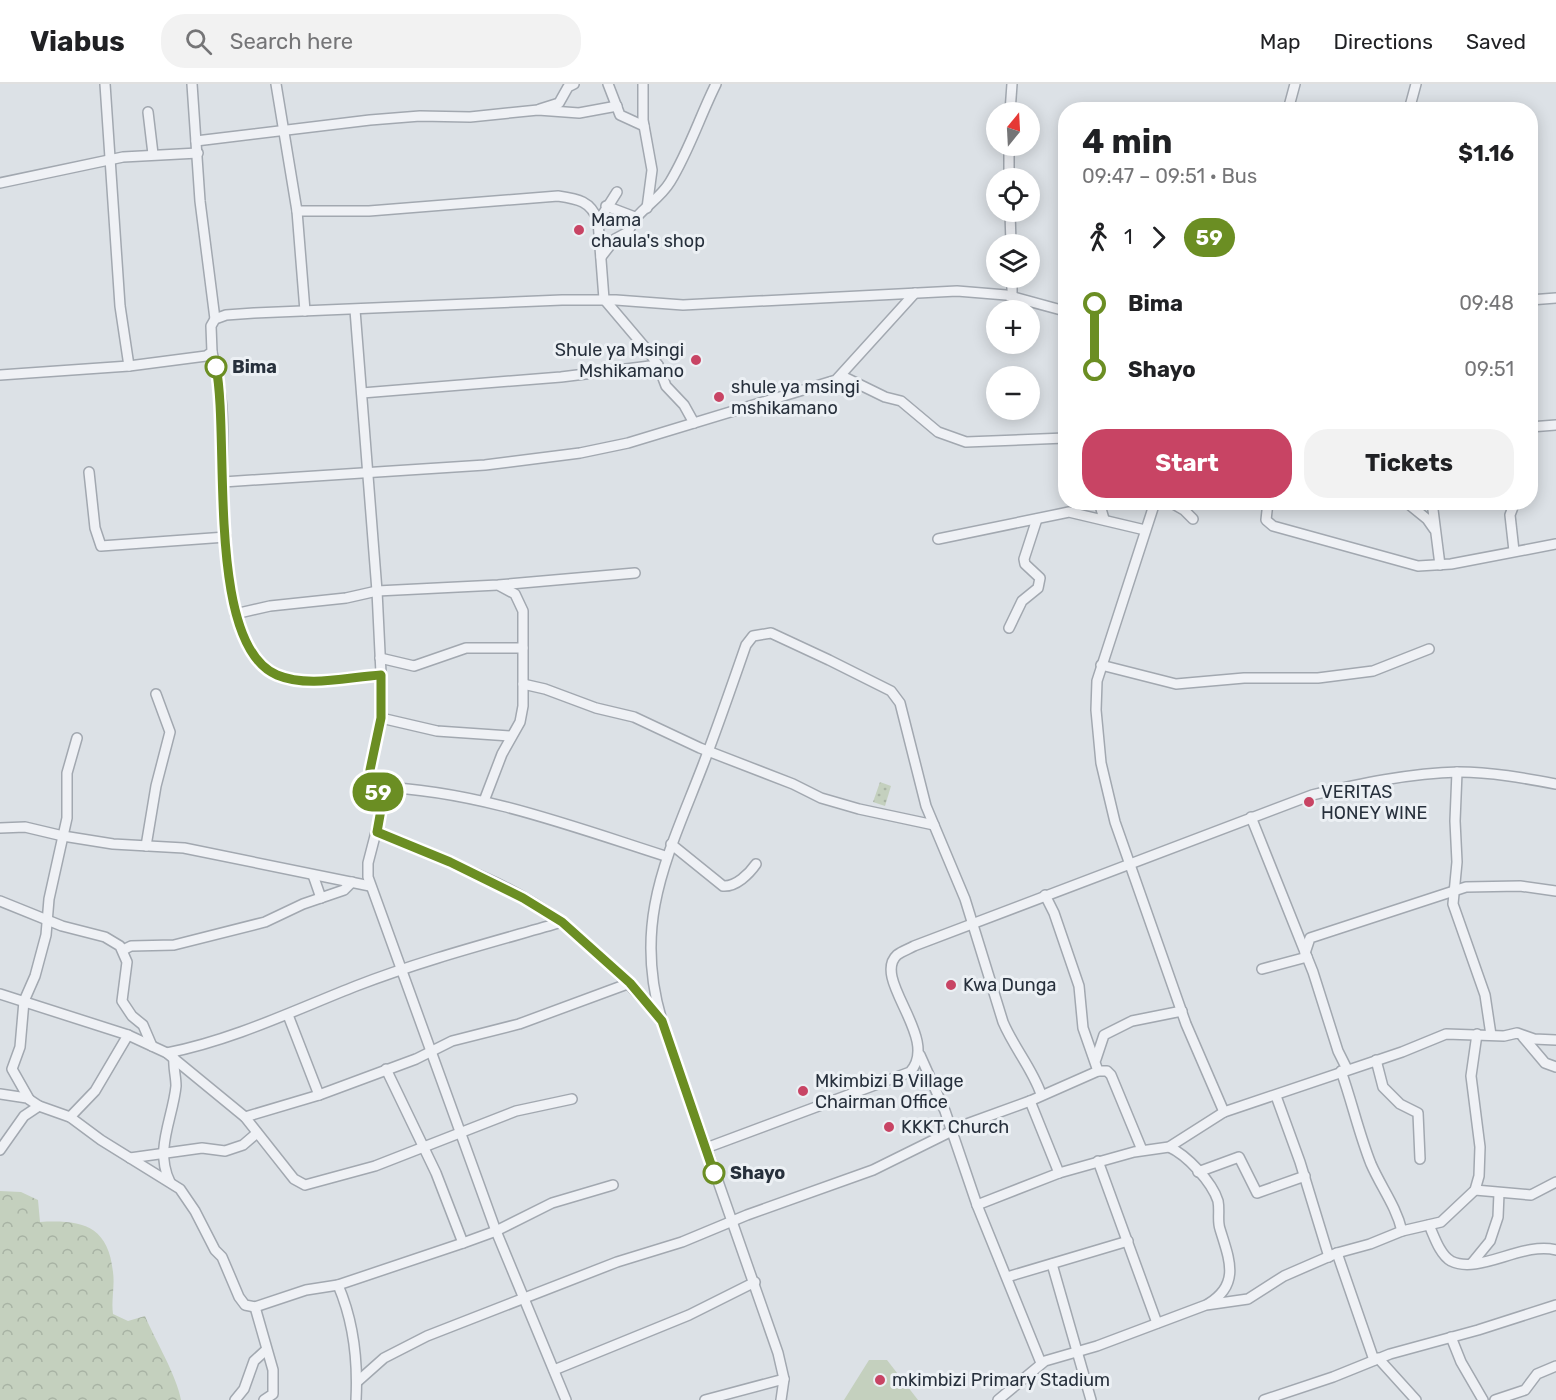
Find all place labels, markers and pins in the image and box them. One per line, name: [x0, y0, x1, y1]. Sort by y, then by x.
place label: Mama chaula's shop: [591, 209, 705, 252]
marker: Mama chaula's shop: [572, 223, 586, 237]
place label: Shule ya Msingi Mshikamano: [555, 339, 684, 382]
marker: Shule ya Msingi Mshikamano: [689, 353, 703, 367]
marker: Bima: [205, 356, 227, 378]
place label: Bima: [232, 356, 277, 378]
place label: shule ya msingi mshikamano: [731, 376, 860, 419]
marker: shule ya msingi mshikamano: [712, 390, 726, 404]
place label: VERITAS HONEY WINE: [1321, 781, 1427, 824]
marker: VERITAS HONEY WINE: [1302, 795, 1316, 809]
place label: Kwa Dunga: [963, 974, 1056, 996]
marker: Kwa Dunga: [944, 978, 958, 992]
place label: Mkimbizi B Village Chairman Office: [815, 1070, 963, 1113]
marker: Mkimbizi B Village Chairman Office: [796, 1084, 810, 1098]
place label: KKKT Church: [901, 1116, 1009, 1138]
marker: KKKT Church: [882, 1120, 896, 1134]
marker: Shayo: [703, 1162, 725, 1184]
place label: Shayo: [730, 1162, 785, 1184]
place label: mkimbizi Primary Stadium: [892, 1369, 1110, 1391]
marker: mkimbizi Primary Stadium: [873, 1373, 887, 1387]

